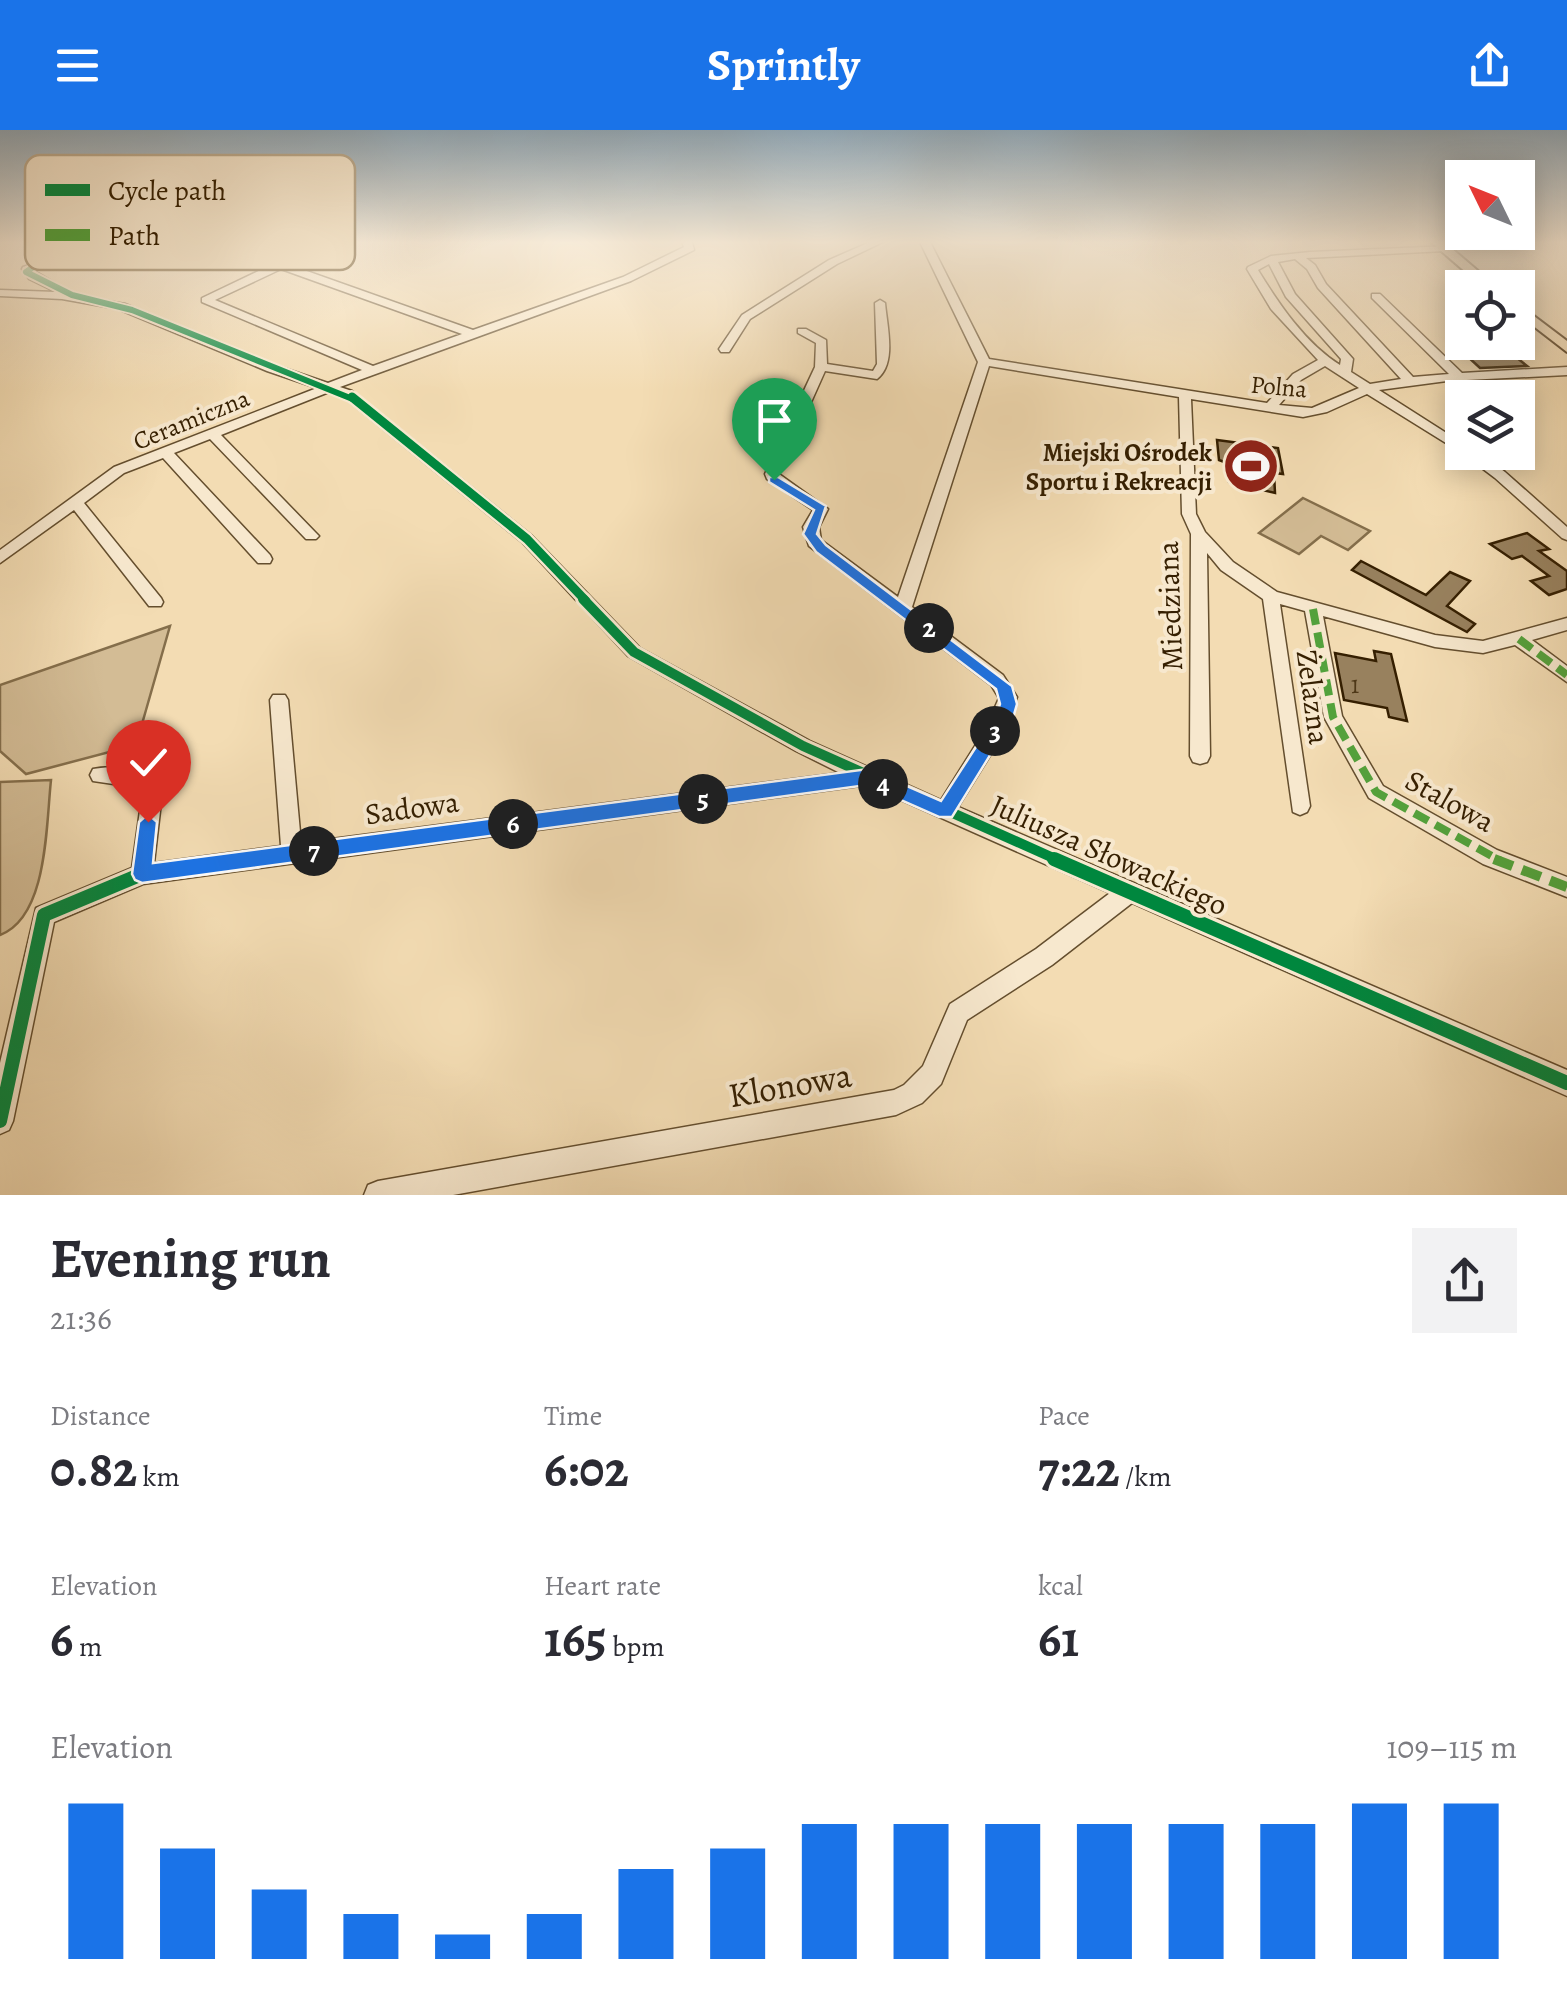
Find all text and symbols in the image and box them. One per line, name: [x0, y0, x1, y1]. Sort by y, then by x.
text: Sprintly: [707, 34, 860, 96]
icon: menu: [50, 38, 105, 93]
icon: share: [1462, 38, 1517, 93]
legend: [25, 155, 355, 270]
north arrow: [1445, 160, 1535, 250]
map controls: [1445, 160, 1535, 470]
text: Cycle path: [108, 172, 226, 210]
text: Path: [108, 217, 160, 255]
button: locate: [1445, 270, 1535, 360]
street label: Polna: [1249, 368, 1309, 406]
pin: [732, 378, 817, 481]
button: layers: [1445, 380, 1535, 470]
street label: Ceramiczna: [128, 381, 255, 459]
icon: arrive: [747, 393, 802, 448]
place label: Miejski Ośrodek Sportu i Rekreacji: [1026, 436, 1212, 499]
sports icon: Miejski Ośrodek Sportu i Rekreacji: [1221, 436, 1281, 496]
street label: Miedziana: [1148, 540, 1192, 672]
pin: 2: [904, 603, 954, 653]
text: 2: [922, 609, 936, 647]
street label: Żelazna: [1287, 647, 1339, 747]
house number: 1: [1351, 668, 1359, 702]
pin: 3: [970, 706, 1020, 756]
text: 3: [989, 712, 1001, 750]
pin: [106, 720, 191, 823]
icon: check: [121, 735, 176, 790]
pin: 4: [858, 759, 908, 809]
street label: Stalowa: [1398, 760, 1502, 842]
text: 4: [876, 765, 890, 803]
pin: 5: [678, 774, 728, 824]
text: 5: [697, 780, 709, 818]
street label: Sadowa: [362, 782, 462, 834]
street label: Juliusza Słowackiego: [984, 785, 1234, 925]
pin: 6: [488, 799, 538, 849]
text: 6: [506, 805, 520, 843]
pin: 7: [289, 826, 339, 876]
text: 7: [308, 832, 320, 870]
street label: Klonowa: [725, 1050, 856, 1119]
text: Evening run: [50, 1221, 331, 1296]
button: share: [1412, 1228, 1517, 1333]
text: 21:36: [50, 1296, 112, 1340]
text: Distance: [50, 1397, 150, 1435]
text: Time: [544, 1397, 602, 1435]
text: Pace: [1038, 1397, 1090, 1435]
text: 0.82: [50, 1435, 137, 1503]
text: 6:02: [544, 1435, 629, 1503]
text: 7:22: [1038, 1435, 1120, 1503]
text: km: [137, 1458, 180, 1496]
text: /km: [1120, 1458, 1172, 1496]
text: Elevation: [50, 1567, 157, 1605]
text: Heart rate: [544, 1567, 661, 1605]
text: kcal: [1038, 1567, 1083, 1605]
text: 6: [50, 1605, 73, 1673]
text: 165: [544, 1605, 607, 1673]
text: 61: [1038, 1605, 1079, 1673]
text: m: [73, 1628, 102, 1666]
text: bpm: [607, 1628, 664, 1666]
text: Elevation: [50, 1725, 173, 1769]
text: 109–115 m: [1386, 1725, 1517, 1769]

